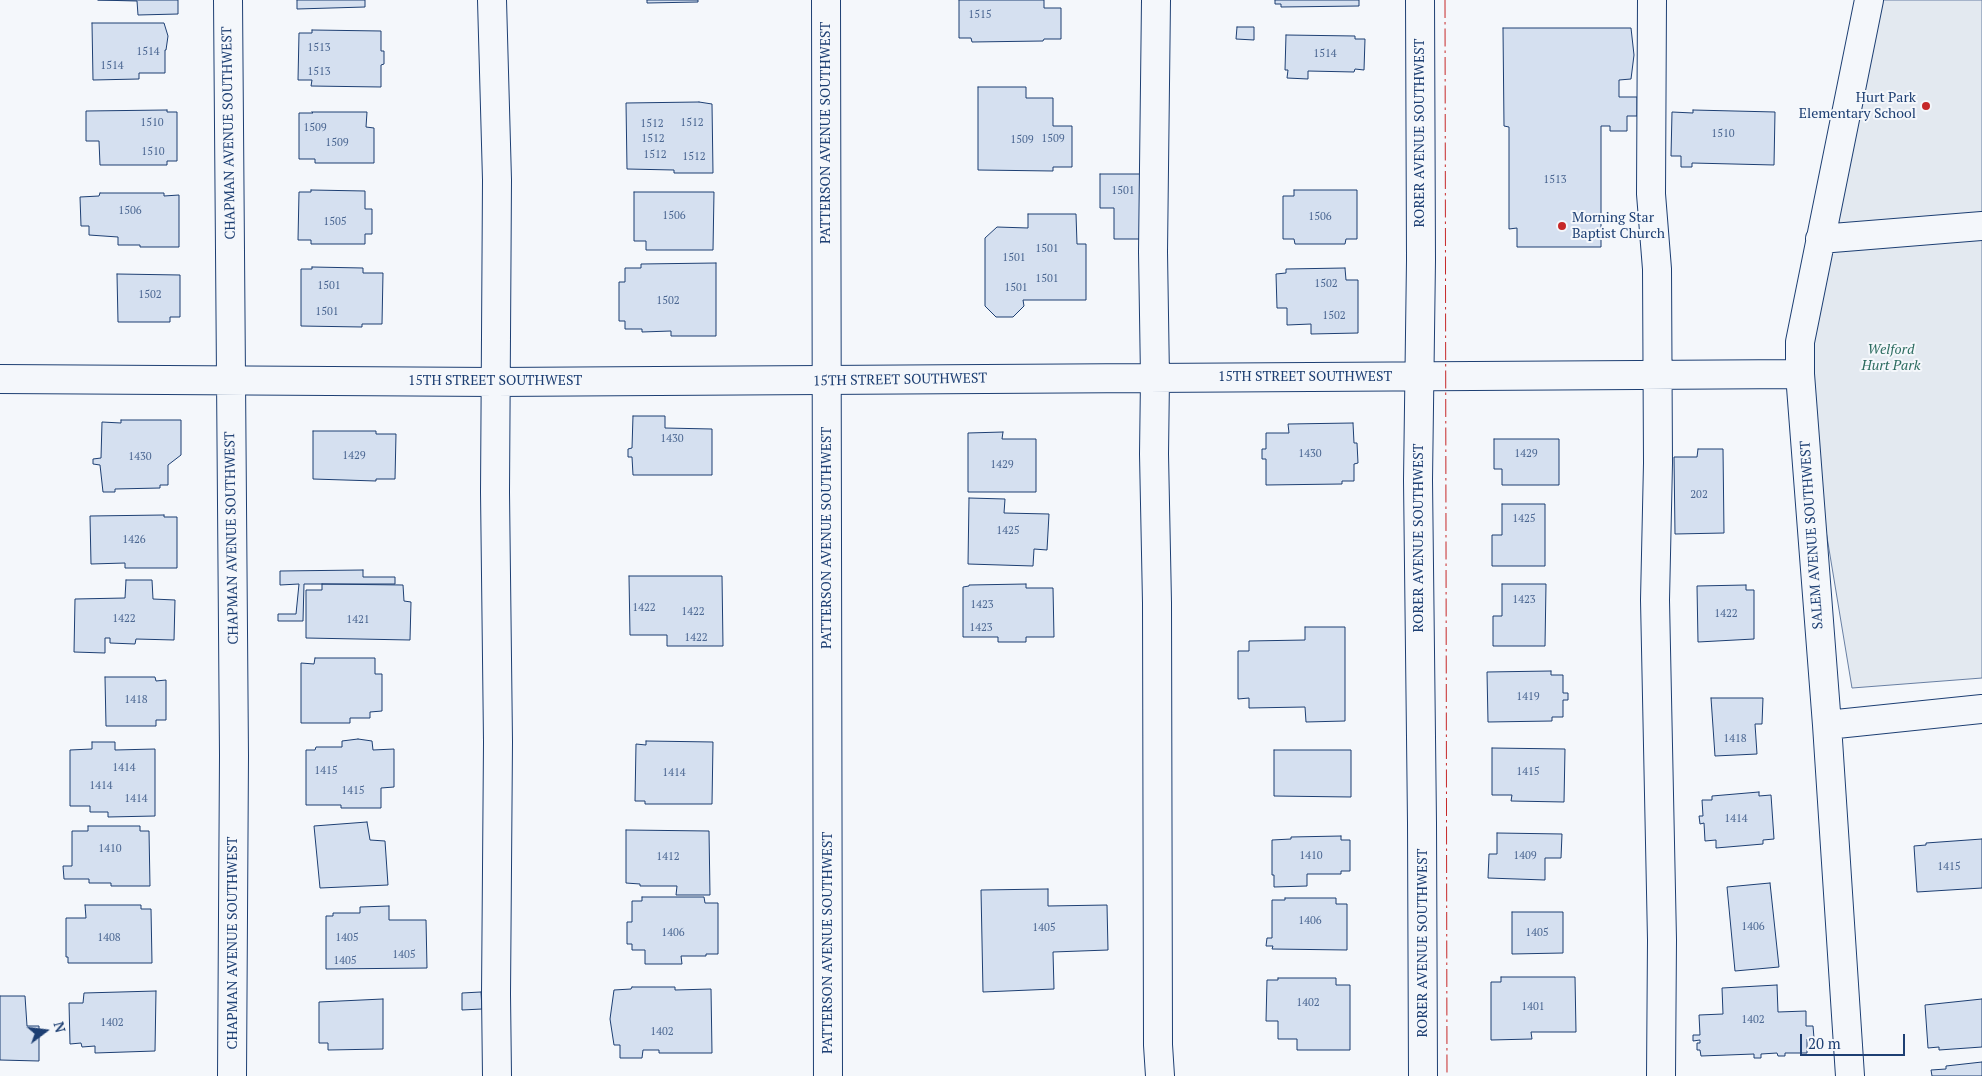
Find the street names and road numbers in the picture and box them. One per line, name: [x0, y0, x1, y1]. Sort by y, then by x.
street label: PATTERSON AVENUE SOUTHWEST: [818, 22, 834, 244]
street label: CHAPMAN AVENUE SOUTHWEST: [219, 26, 239, 240]
street label: RORER AVENUE SOUTHWEST: [1412, 39, 1428, 227]
street label: 15TH STREET SOUTHWEST: [1218, 369, 1392, 385]
street label: 15TH STREET SOUTHWEST: [813, 370, 987, 390]
street label: 15TH STREET SOUTHWEST: [408, 373, 582, 389]
street label: PATTERSON AVENUE SOUTHWEST: [819, 427, 835, 649]
street label: CHAPMAN AVENUE SOUTHWEST: [222, 431, 242, 645]
street label: SALEM AVENUE SOUTHWEST: [1797, 440, 1827, 630]
street label: RORER AVENUE SOUTHWEST: [1411, 444, 1427, 632]
street label: PATTERSON AVENUE SOUTHWEST: [820, 832, 836, 1054]
street label: CHAPMAN AVENUE SOUTHWEST: [225, 836, 241, 1050]
street label: RORER AVENUE SOUTHWEST: [1415, 849, 1431, 1037]

